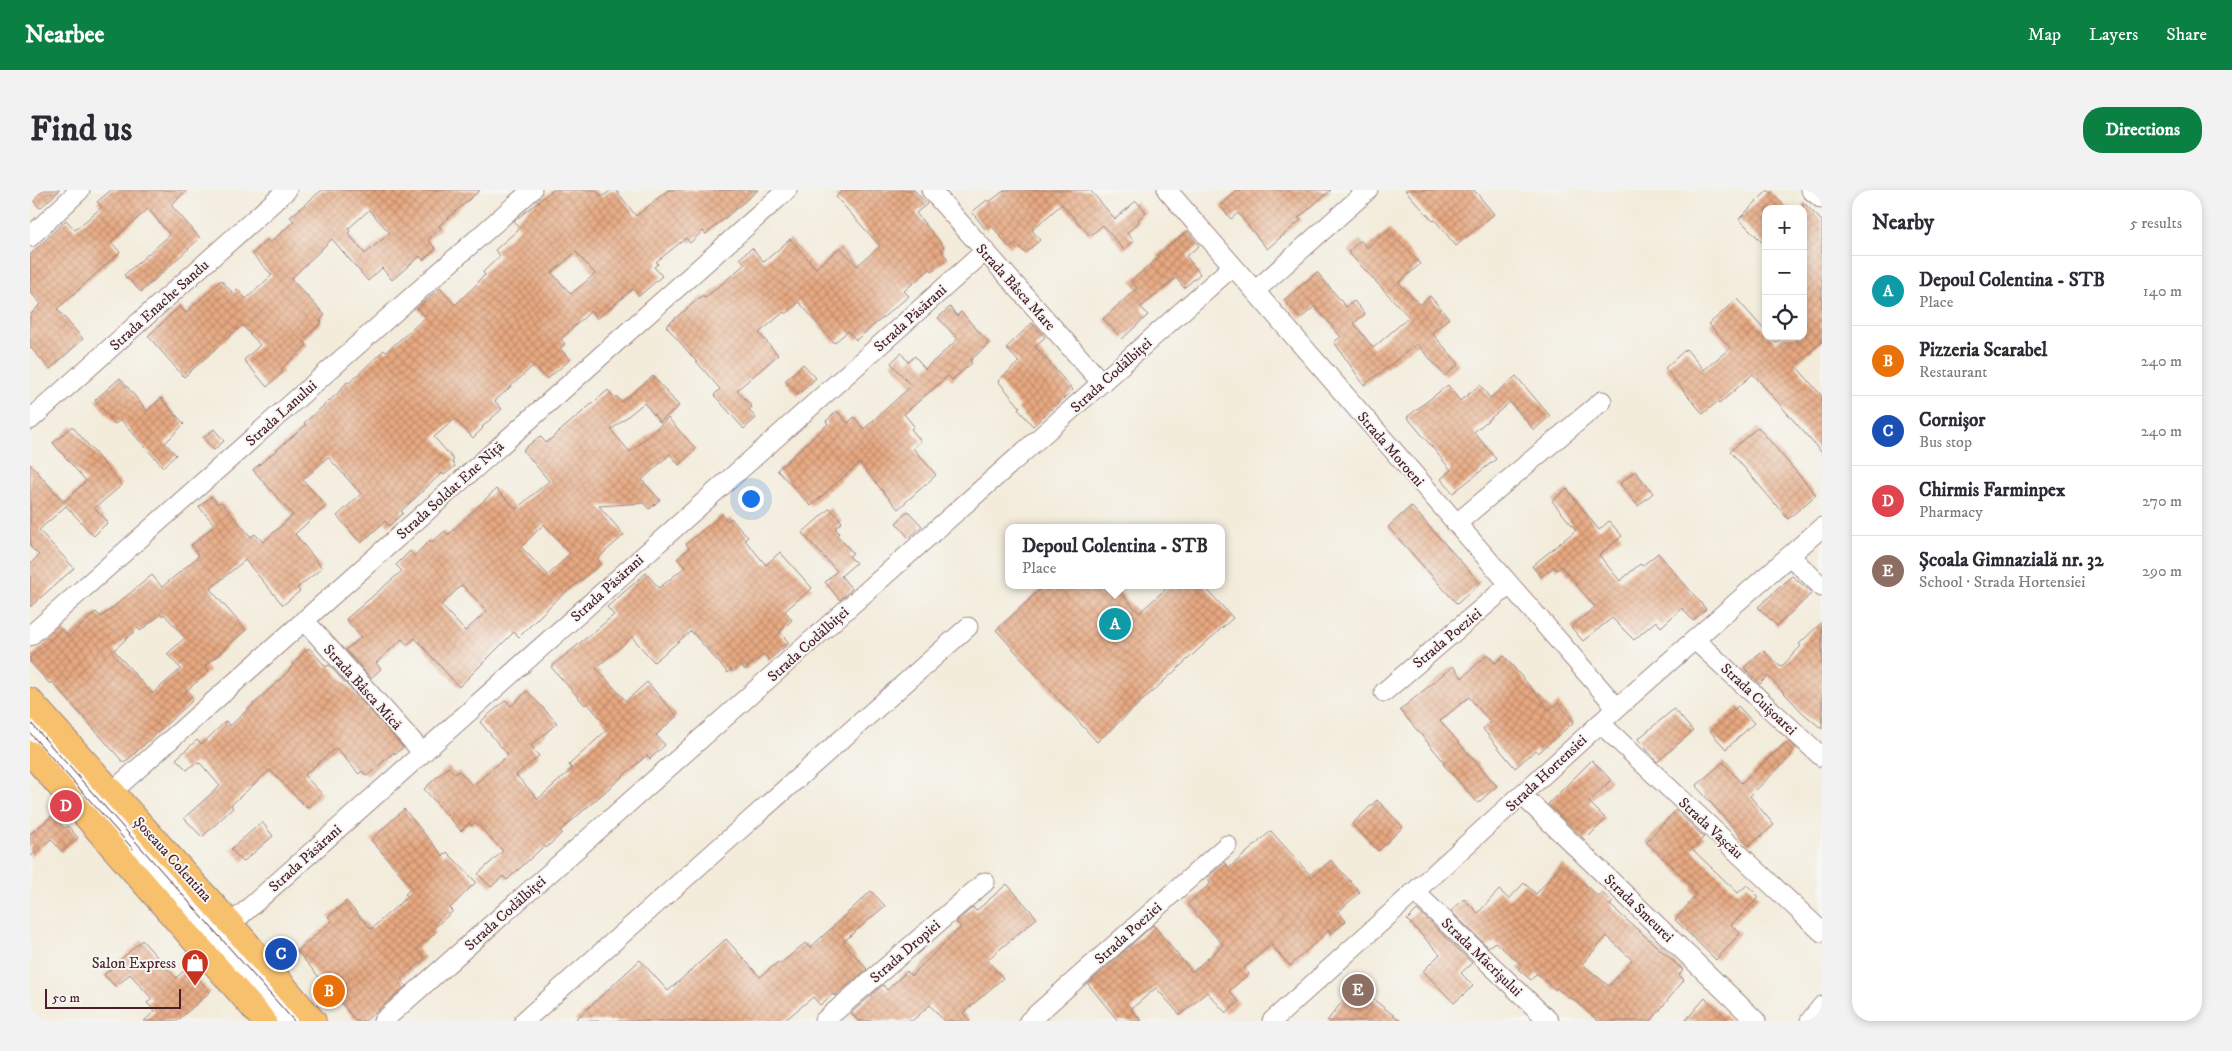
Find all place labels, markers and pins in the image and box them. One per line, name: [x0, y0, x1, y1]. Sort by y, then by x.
pin: A: [1099, 605, 1131, 643]
pin: D: [50, 787, 82, 825]
pin: C: [265, 935, 297, 973]
shop icon: Salon Express: [180, 948, 210, 987]
place label: Salon Express: [92, 954, 176, 973]
pin: E: [1342, 971, 1374, 1009]
pin: B: [313, 972, 345, 1010]

